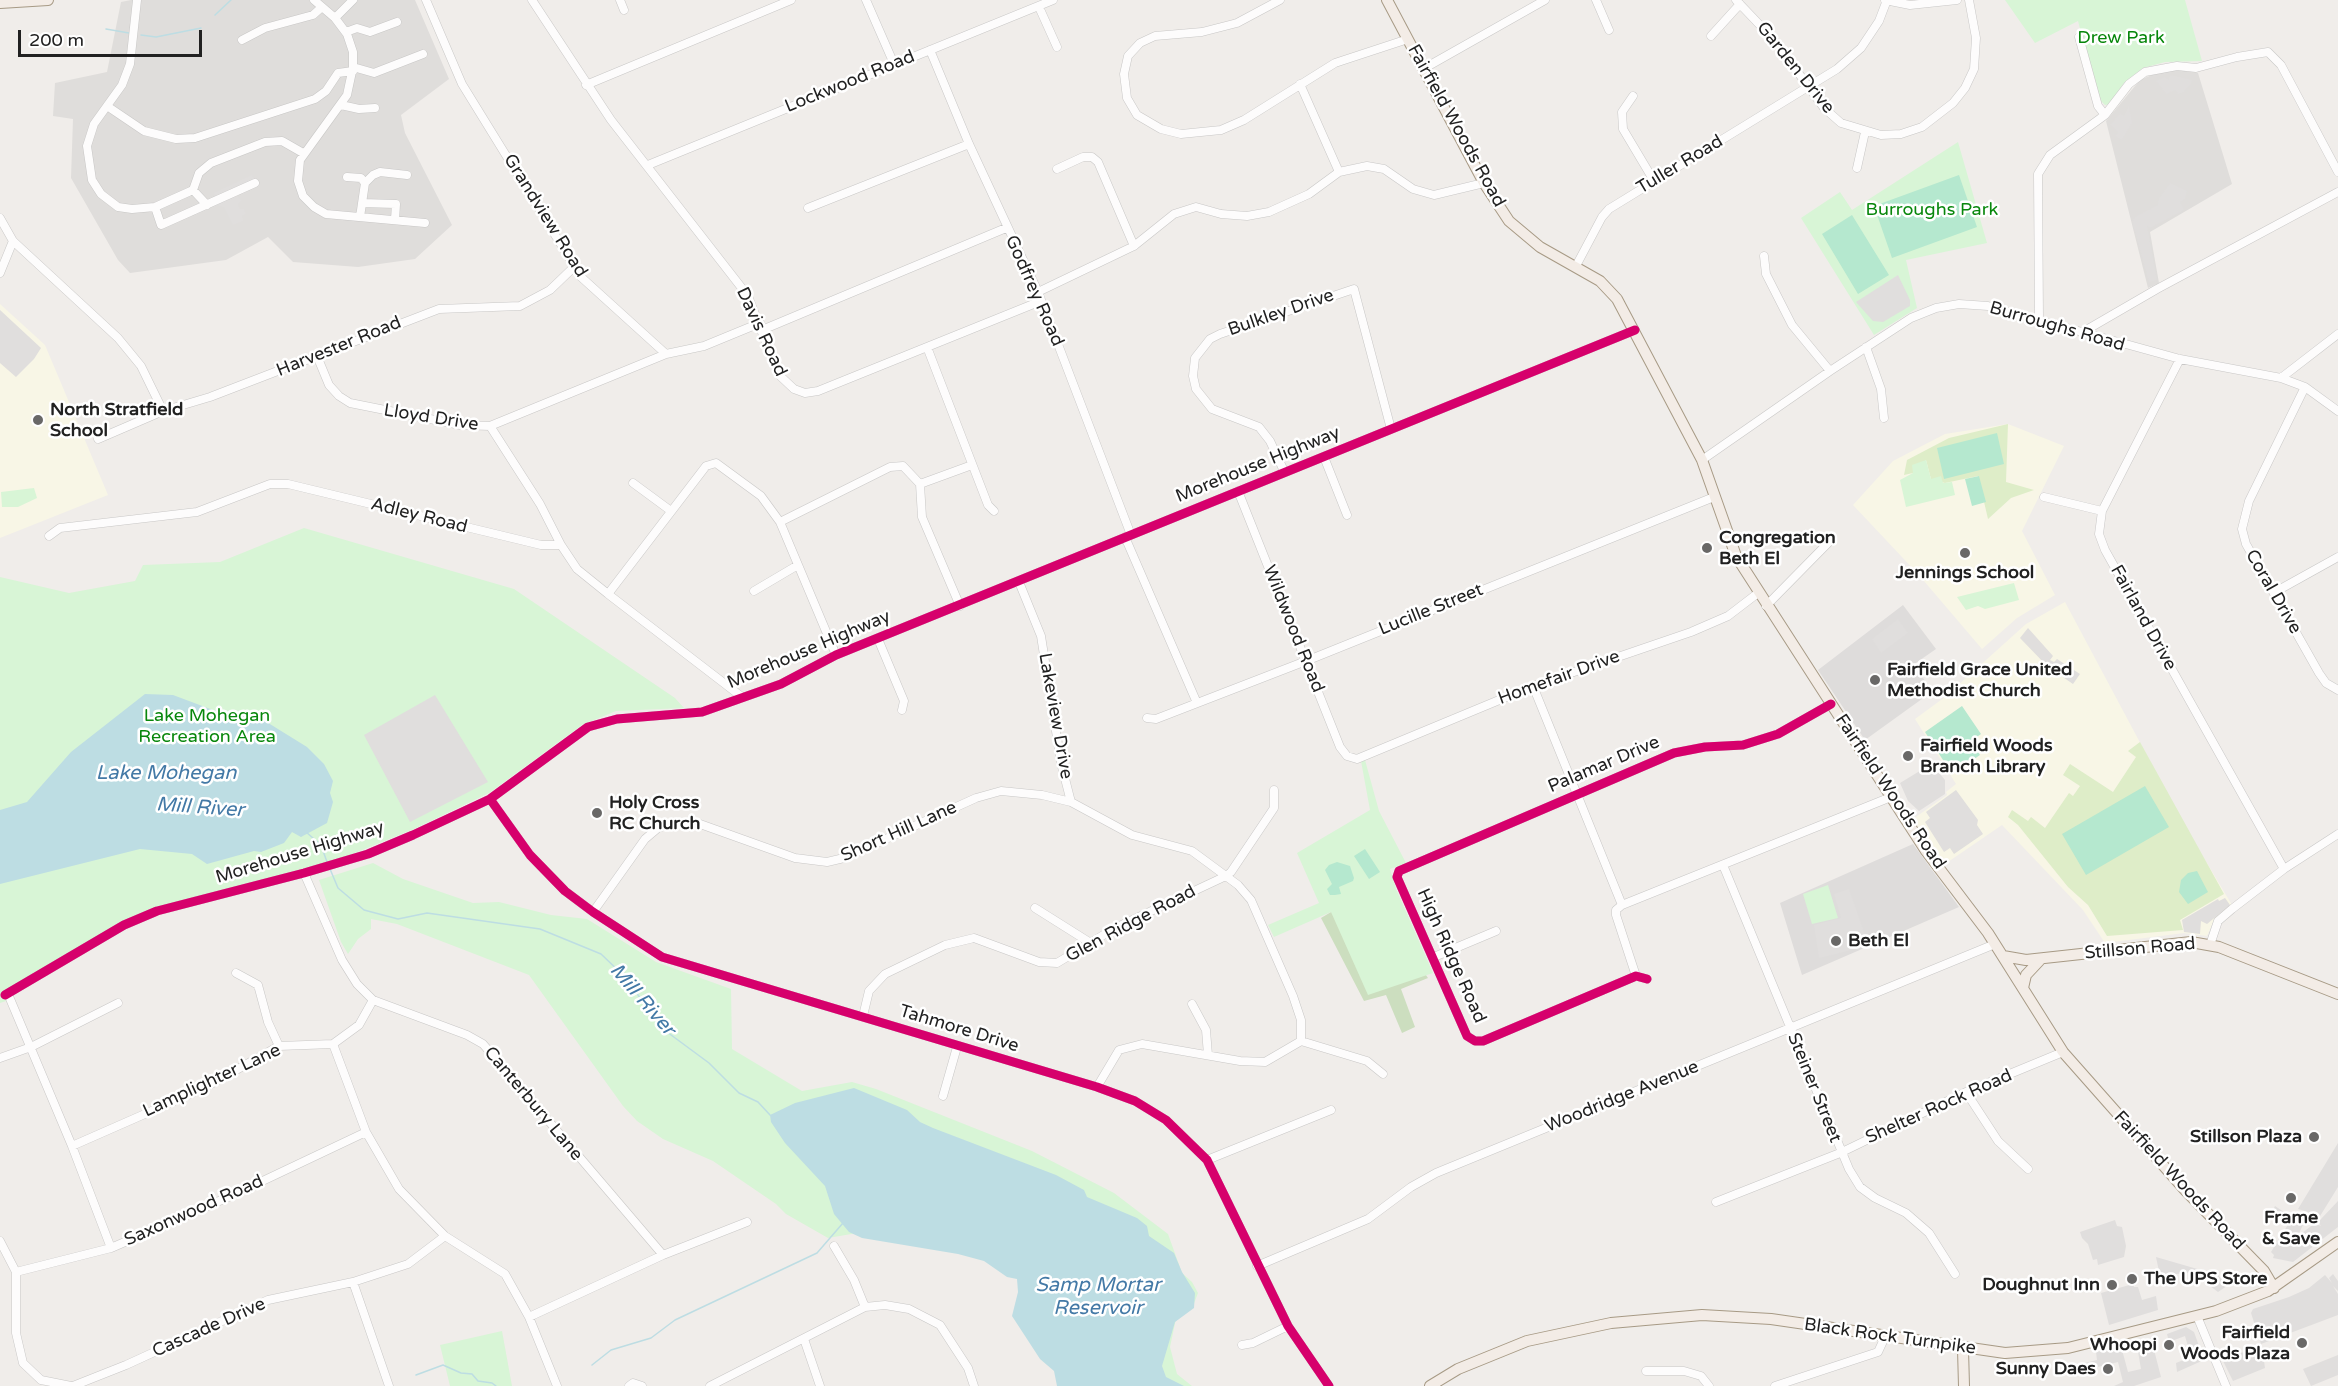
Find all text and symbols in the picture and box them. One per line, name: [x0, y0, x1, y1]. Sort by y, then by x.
scale bar: [21, 18, 206, 56]
street label: Garden Drive: [1751, 18, 1839, 118]
park label: Drew Park: [2077, 27, 2165, 49]
text: 200 m: [29, 29, 84, 51]
street label: Fairfield Woods Road: [1402, 41, 1510, 211]
street label: Lockwood Road: [782, 46, 918, 118]
street label: Tuller Road: [1633, 131, 1727, 199]
street label: Grandview Road: [498, 150, 592, 282]
park label: Burroughs Park: [1866, 199, 1998, 221]
street label: Godfrey Road: [1000, 232, 1068, 350]
street label: Davis Road: [731, 284, 791, 380]
street label: Bulkley Drive: [1225, 285, 1337, 341]
street label: Burroughs Road: [1987, 297, 2127, 357]
street label: Harvester Road: [274, 312, 404, 382]
place label: North Stratfield School: [50, 399, 183, 442]
street label: Lloyd Drive: [382, 400, 480, 436]
marker: North Stratfield School: [31, 413, 45, 427]
street label: Morehouse Highway: [1173, 422, 1343, 508]
street label: Adley Road: [368, 494, 470, 538]
place label: Congregation Beth El: [1719, 527, 1836, 570]
marker: Congregation Beth El: [1700, 541, 1714, 555]
marker: Jennings School: [1958, 546, 1972, 560]
street label: Coral Drive: [2240, 546, 2306, 638]
street label: Wildwood Road: [1258, 562, 1328, 696]
place label: Jennings School: [1896, 562, 2034, 584]
street label: Fairland Drive: [2105, 562, 2181, 674]
street label: Lucille Street: [1376, 579, 1486, 641]
street label: Morehouse Highway: [724, 606, 894, 694]
street label: Homefair Drive: [1495, 646, 1623, 710]
street label: Lakeview Drive: [1033, 651, 1077, 781]
place label: Fairfield Grace United Methodist Church: [1887, 659, 2072, 702]
marker: Fairfield Grace United Methodist Church: [1868, 673, 1882, 687]
park label: Lake Mohegan Recreation Area: [138, 705, 276, 748]
street label: Fairfield Woods Road: [1830, 710, 1950, 874]
street label: Palamar Drive: [1545, 732, 1663, 798]
place label: Fairfield Woods Branch Library: [1920, 735, 2053, 777]
marker: Fairfield Woods Branch Library: [1901, 749, 1915, 763]
water label: Lake Mohegan: [96, 762, 236, 786]
place label: Holy Cross RC Church: [609, 792, 701, 834]
water label: Mill River: [155, 793, 245, 823]
street label: Short Hill Lane: [838, 797, 960, 867]
marker: Holy Cross RC Church: [590, 806, 604, 820]
street label: Morehouse Highway: [213, 817, 387, 889]
street label: Glen Ridge Road: [1062, 881, 1200, 967]
street label: High Ridge Road: [1412, 885, 1490, 1027]
place label: Beth El: [1848, 930, 1909, 952]
street label: Stillson Road: [2084, 933, 2196, 965]
marker: Beth El: [1829, 934, 1843, 948]
water label: Mill River: [604, 959, 680, 1041]
street label: Tahmore Drive: [897, 1001, 1021, 1057]
street label: Steiner Street: [1782, 1030, 1846, 1146]
street label: Lamplighter Lane: [140, 1040, 284, 1122]
street label: Canterbury Lane: [479, 1043, 587, 1165]
street label: Woodridge Avenue: [1542, 1056, 1702, 1138]
street label: Shelter Rock Road: [1862, 1065, 2016, 1149]
street label: Fairfield Woods Road: [2109, 1107, 2249, 1255]
place label: Stillson Plaza: [2190, 1126, 2302, 1148]
marker: Stillson Plaza: [2307, 1130, 2321, 1144]
street label: Saxonwood Road: [121, 1171, 267, 1251]
marker: Frame & Save: [2284, 1191, 2298, 1205]
place label: Frame & Save: [2262, 1207, 2320, 1250]
place label: The UPS Store: [2144, 1268, 2267, 1290]
marker: The UPS Store: [2125, 1272, 2139, 1286]
water label: Samp Mortar Reservoir: [1035, 1274, 1161, 1321]
place label: Doughnut Inn: [1982, 1274, 2100, 1296]
marker: Doughnut Inn: [2105, 1278, 2119, 1292]
street label: Cascade Drive: [149, 1293, 269, 1363]
street label: Black Rock Turnpike: [1803, 1314, 1977, 1360]
place label: Fairfield Woods Plaza: [2180, 1322, 2290, 1364]
place label: Whoopi: [2090, 1334, 2157, 1356]
marker: Fairfield Woods Plaza: [2295, 1336, 2309, 1350]
marker: Whoopi: [2162, 1338, 2176, 1352]
place label: Sunny Daes: [1996, 1358, 2096, 1380]
marker: Sunny Daes: [2101, 1362, 2115, 1376]

